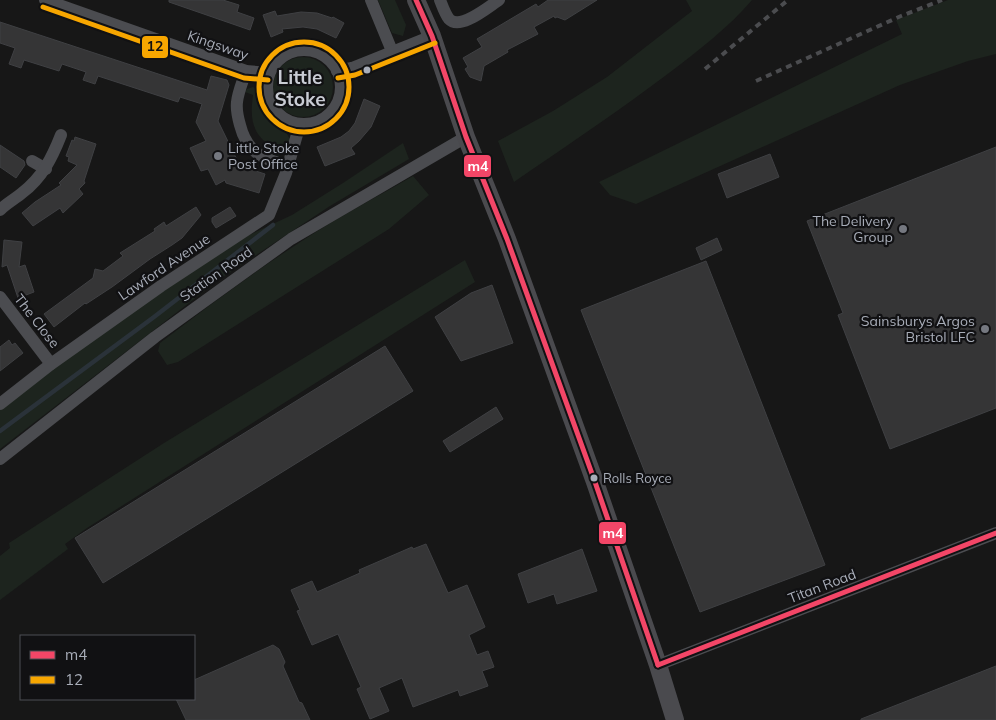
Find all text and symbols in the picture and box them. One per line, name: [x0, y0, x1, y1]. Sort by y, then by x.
street label: Kingsway: [185, 26, 251, 64]
line badge: 12: [141, 35, 169, 59]
text: 12: [147, 37, 163, 55]
district label: Little Stoke: [274, 65, 326, 111]
unlabelled marker: [362, 65, 372, 75]
place label: Little Stoke Post Office: [228, 139, 299, 173]
marker: Little Stoke Post Office: [212, 150, 224, 162]
line badge: m4: [463, 154, 492, 178]
text: m4: [468, 157, 489, 175]
place label: The Delivery Group: [812, 212, 894, 246]
marker: The Delivery Group: [897, 223, 909, 235]
street label: Lawford Avenue: [115, 230, 213, 304]
street label: Station Road: [176, 242, 256, 306]
street label: The Close: [10, 290, 64, 352]
place label: Sainsburys Argos Bristol LFC: [861, 312, 975, 346]
marker: Sainsburys Argos Bristol LFC: [979, 323, 991, 335]
place label: Rolls Royce: [603, 470, 672, 486]
marker: Rolls Royce: [589, 473, 599, 483]
line badge: m4: [598, 521, 627, 545]
text: m4: [603, 524, 624, 542]
street label: Titan Road: [786, 565, 858, 607]
legend: [20, 635, 195, 700]
text: m4: [65, 645, 87, 664]
text: 12: [65, 670, 83, 689]

